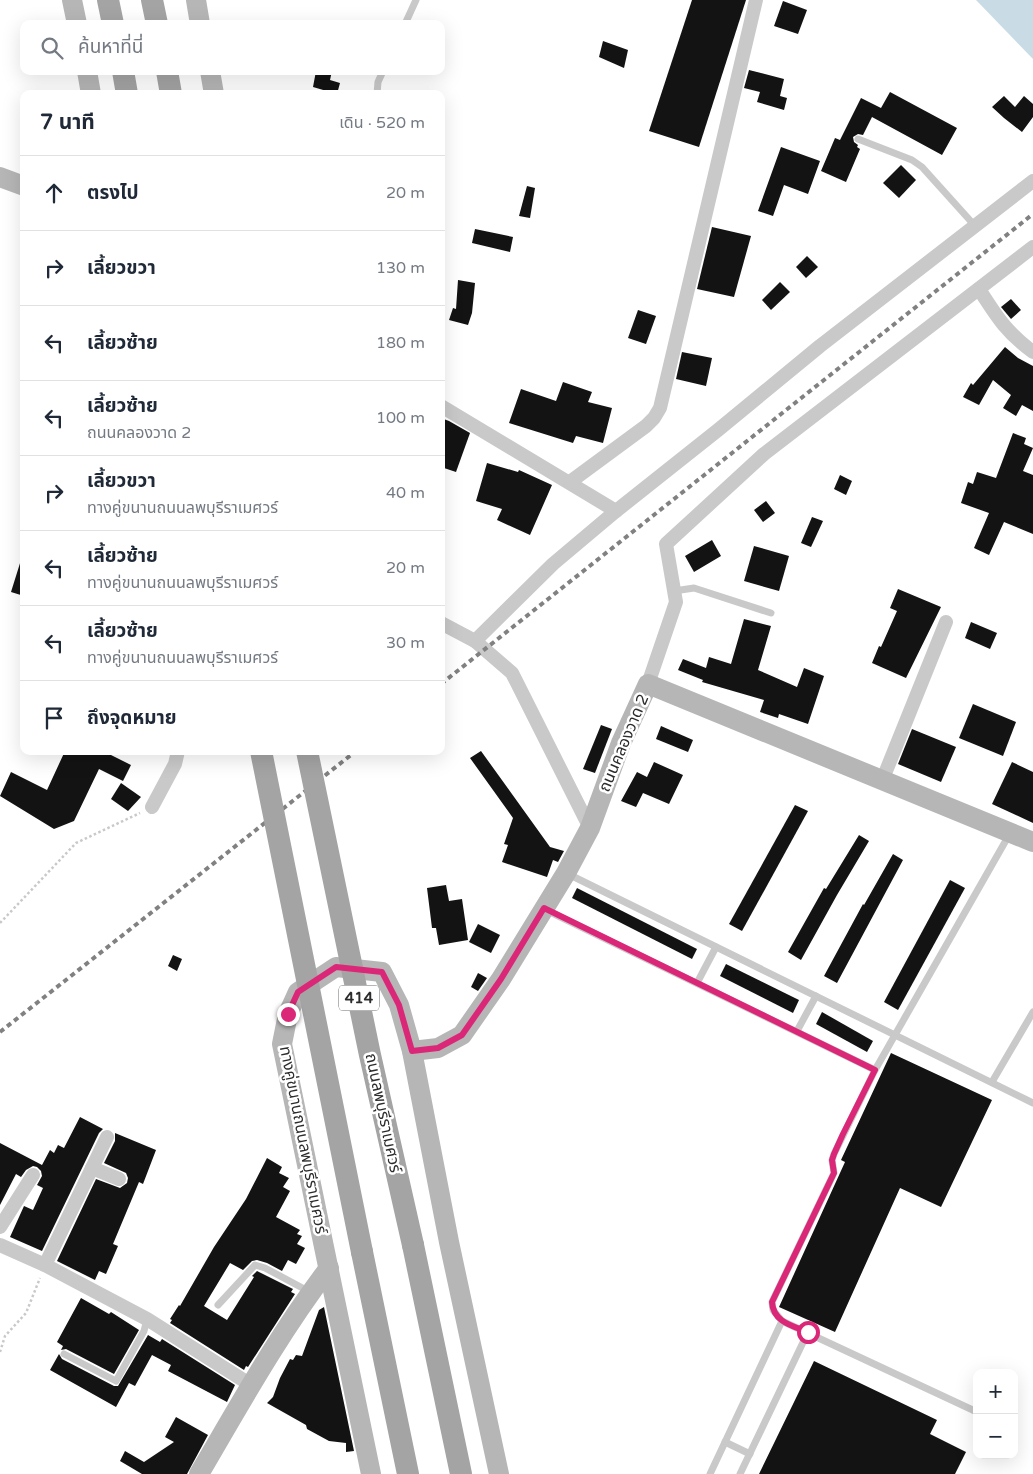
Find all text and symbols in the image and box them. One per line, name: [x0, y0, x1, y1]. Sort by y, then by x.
search box: [20, 20, 445, 75]
icon: search: [38, 34, 66, 62]
text: ค้นหาที่นี่: [78, 36, 143, 58]
text: 7 นาที: [40, 110, 95, 135]
text: เดิน · 520 m: [339, 113, 425, 133]
icon: ahead: [40, 179, 68, 207]
text: ตรงไป: [87, 182, 139, 204]
text: 20 m: [386, 183, 425, 203]
icon: right: [40, 254, 68, 282]
text: เลี้ยวขวา: [87, 257, 156, 279]
text: 130 m: [376, 258, 425, 278]
icon: left: [40, 329, 68, 357]
text: เลี้ยวซ้าย: [87, 332, 158, 354]
text: 180 m: [376, 333, 425, 353]
text: เลี้ยวซ้าย: [87, 395, 158, 417]
icon: left: [40, 404, 68, 432]
text: 100 m: [376, 408, 425, 428]
text: ถนนคลองวาด 2: [87, 423, 191, 443]
text: เลี้ยวขวา: [87, 470, 156, 492]
icon: right: [40, 479, 68, 507]
text: 40 m: [386, 483, 425, 503]
text: ทางคู่ขนานถนนลพบุรีราเมศวร์: [87, 498, 278, 518]
text: เลี้ยวซ้าย: [87, 545, 158, 567]
icon: left: [40, 554, 68, 582]
text: 20 m: [386, 558, 425, 578]
text: ทางคู่ขนานถนนลพบุรีราเมศวร์: [87, 573, 278, 593]
text: เลี้ยวซ้าย: [87, 620, 158, 642]
icon: left: [40, 629, 68, 657]
text: 30 m: [386, 633, 425, 653]
text: ทางคู่ขนานถนนลพบุรีราเมศวร์: [87, 648, 278, 668]
street label: ถนนคลองวาด 2: [594, 691, 654, 795]
icon: arrive: [40, 704, 68, 732]
text: ถึงจุดหมาย: [87, 707, 177, 729]
road number: 414: [339, 986, 379, 1010]
route end: [277, 1003, 300, 1026]
street label: ทางคู่ขนานถนนลพบุรีราเมศวร์: [275, 1044, 331, 1236]
street label: ถนนลพบุรีราเมศวร์: [361, 1051, 406, 1175]
route start: [797, 1321, 820, 1344]
map controls: [973, 1369, 1018, 1459]
button: +: [973, 1369, 1018, 1414]
button: −: [973, 1414, 1018, 1459]

